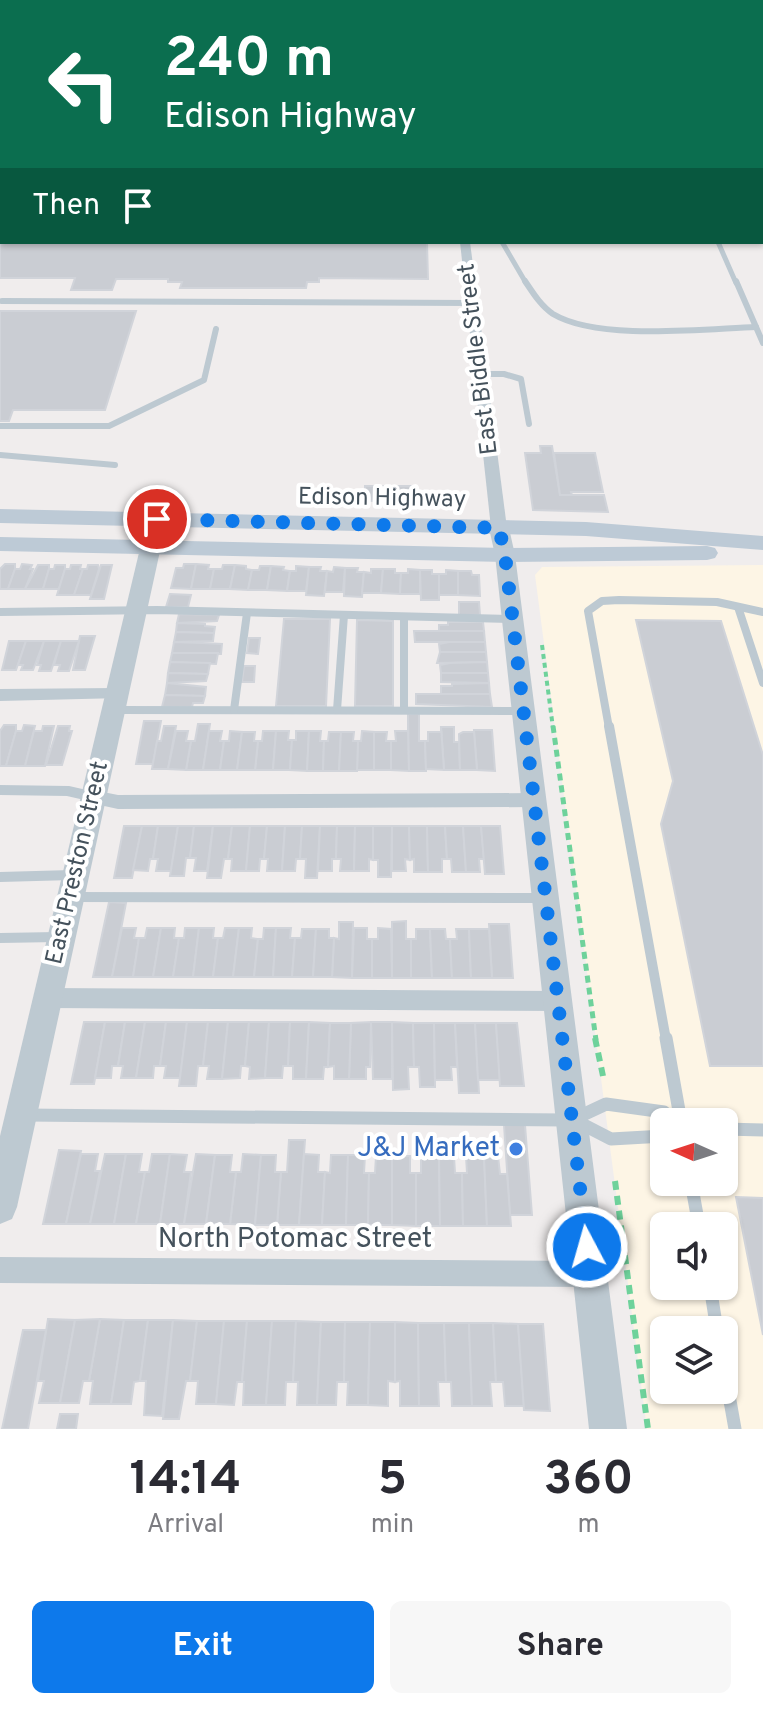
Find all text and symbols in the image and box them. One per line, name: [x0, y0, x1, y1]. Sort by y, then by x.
text: 240 m: [164, 26, 334, 96]
icon: left: [32, 32, 136, 136]
text: Edison Highway: [164, 95, 417, 141]
icon: arrive: [116, 184, 160, 228]
text: Then: [32, 188, 100, 225]
street label: East Biddle Street: [452, 262, 506, 456]
street label: Edison Highway: [298, 483, 466, 515]
pin: [123, 485, 191, 553]
icon: arrive: [135, 497, 179, 541]
street label: East Preston Street: [40, 759, 116, 967]
north arrow: [650, 1108, 738, 1196]
map controls: [650, 1108, 738, 1404]
place label: J&J Market: [357, 1131, 500, 1167]
marker: J&J Market: [507, 1140, 525, 1158]
position arrow: [545, 1205, 629, 1289]
button: sound: [650, 1212, 738, 1300]
street label: North Potomac Street: [158, 1222, 432, 1258]
button: layers: [650, 1316, 738, 1404]
text: 14:14: [130, 1451, 241, 1511]
text: 5: [378, 1451, 407, 1511]
text: 360: [544, 1451, 633, 1511]
text: Arrival: [147, 1509, 224, 1542]
text: min: [371, 1509, 414, 1542]
text: m: [578, 1509, 600, 1542]
button: Exit: [32, 1601, 374, 1693]
button: Share: [390, 1601, 731, 1693]

